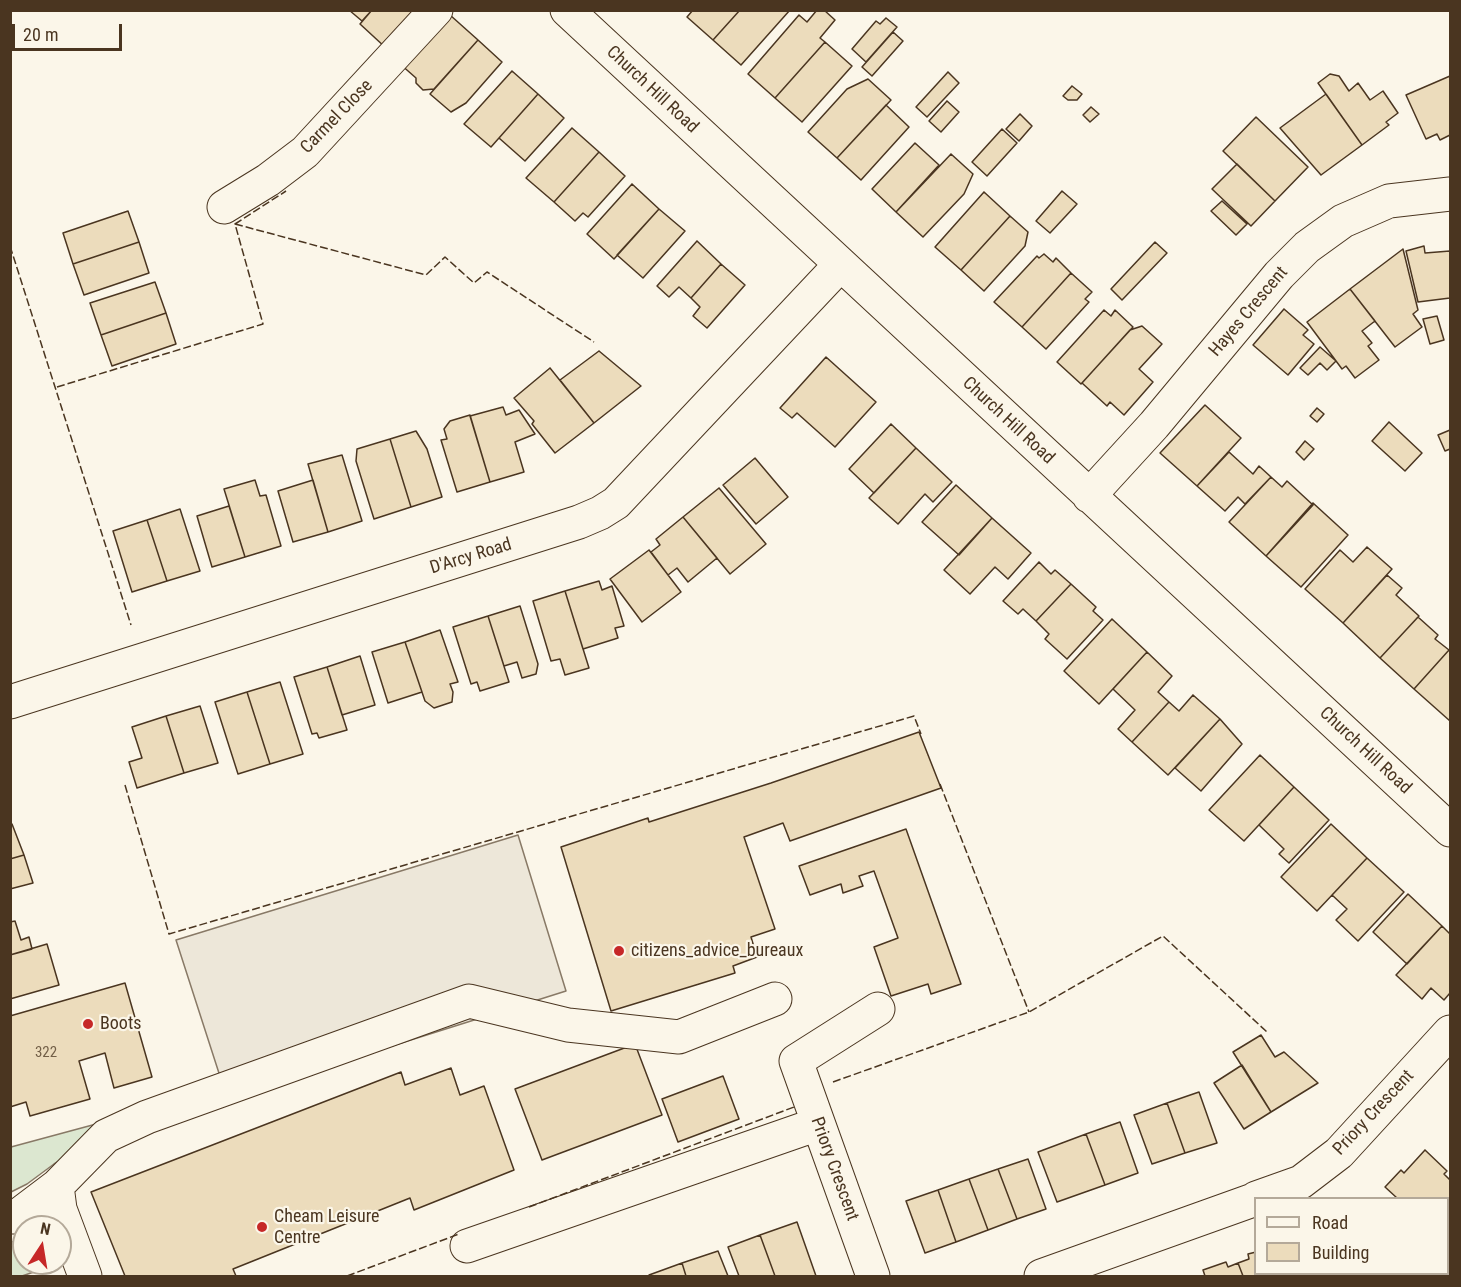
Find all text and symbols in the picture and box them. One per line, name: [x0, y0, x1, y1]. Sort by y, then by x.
scale bar: [15, 12, 124, 50]
text: 20 m: [23, 24, 58, 45]
street label: Church Hill Road: [602, 42, 702, 138]
street label: Carmel Close: [296, 75, 378, 159]
street label: Hayes Crescent: [1205, 263, 1293, 361]
street label: Church Hill Road: [958, 373, 1058, 469]
street label: D'Arcy Road: [428, 534, 514, 580]
street label: Church Hill Road: [1315, 703, 1415, 799]
place label: citizens_advice_bureaux: [631, 940, 803, 962]
marker: citizens_advice_bureaux: [612, 944, 626, 958]
place label: Boots: [100, 1013, 141, 1035]
marker: Boots: [81, 1017, 95, 1031]
house number: 322: [35, 1044, 57, 1062]
street label: Priory Crescent: [1329, 1066, 1419, 1160]
street label: Priory Crescent: [805, 1114, 863, 1224]
legend: [1254, 1197, 1449, 1275]
place label: Cheam Leisure Centre: [274, 1206, 379, 1248]
text: Road: [1312, 1212, 1348, 1233]
north arrow: [12, 1215, 72, 1275]
text: N: [39, 1219, 52, 1239]
marker: Cheam Leisure Centre: [255, 1220, 269, 1234]
text: Building: [1312, 1242, 1369, 1263]

